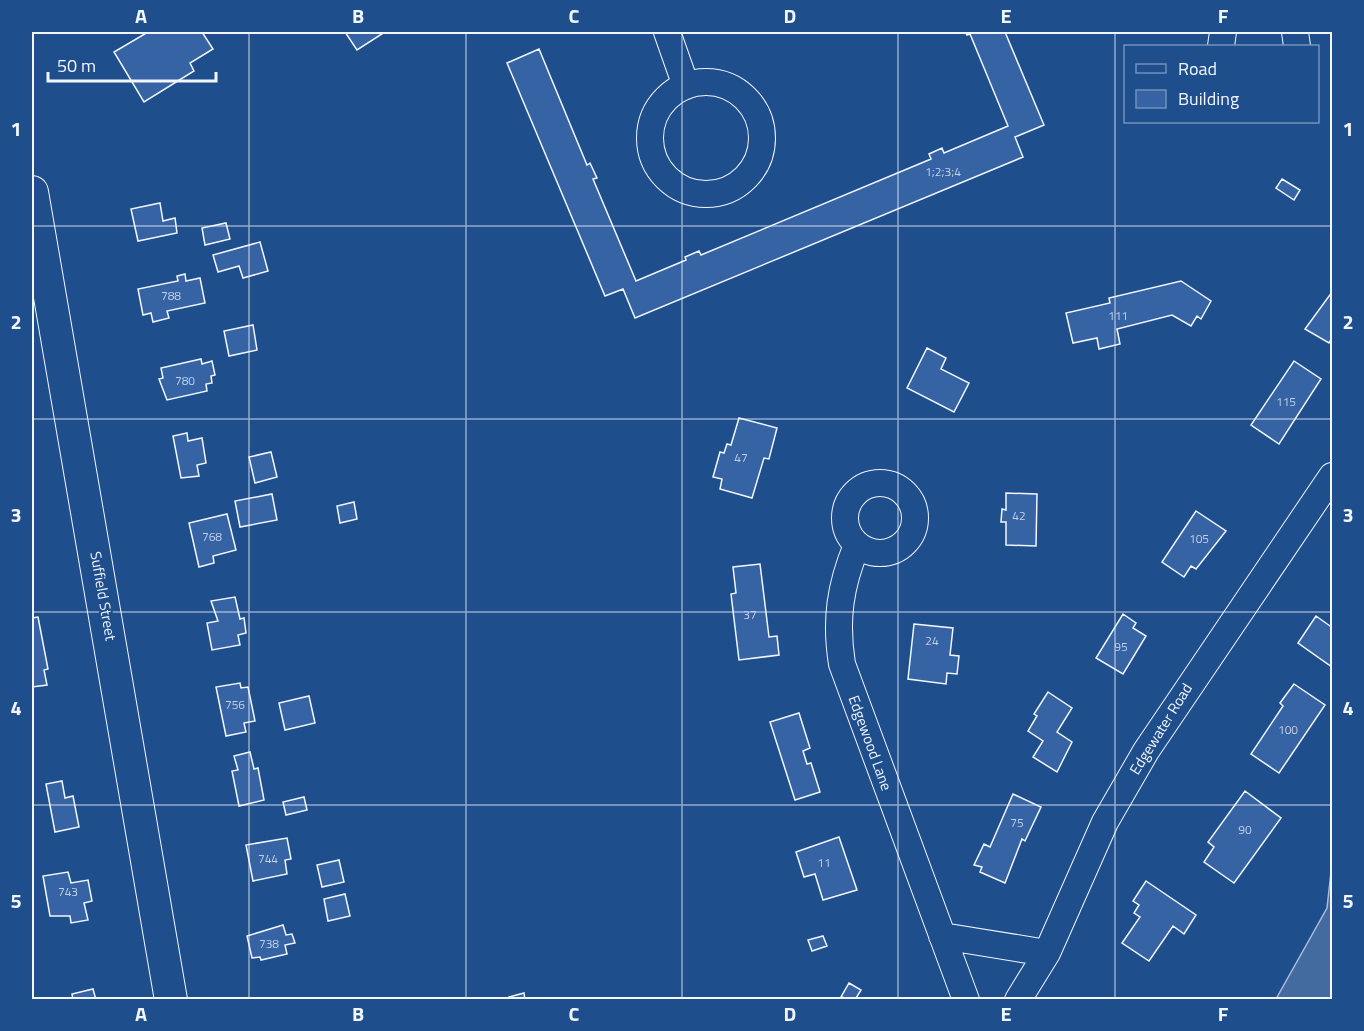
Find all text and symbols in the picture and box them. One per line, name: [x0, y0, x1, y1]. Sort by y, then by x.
text: A: [135, 0, 147, 31]
text: B: [352, 0, 364, 31]
text: C: [569, 0, 580, 31]
text: D: [784, 0, 796, 31]
text: E: [1000, 0, 1012, 31]
text: F: [1218, 0, 1229, 31]
scale bar: [48, 45, 216, 83]
legend: [1124, 45, 1319, 123]
text: 50 m: [57, 52, 96, 79]
text: Road: [1178, 55, 1217, 82]
text: Building: [1178, 85, 1239, 112]
text: 1: [10, 113, 22, 144]
text: 1: [1342, 113, 1354, 144]
house number: 1;2;3;4: [925, 162, 961, 181]
house number: 788: [161, 286, 181, 305]
text: 2: [10, 306, 22, 337]
house number: 111: [1108, 306, 1128, 325]
text: 2: [1342, 306, 1354, 337]
house number: 780: [175, 371, 195, 390]
house number: 115: [1276, 392, 1296, 411]
house number: 47: [734, 448, 748, 467]
text: 3: [10, 499, 22, 530]
text: 3: [1342, 499, 1354, 530]
house number: 42: [1012, 506, 1026, 525]
house number: 768: [202, 527, 222, 546]
house number: 105: [1189, 529, 1209, 548]
street label: Suffield Street: [84, 549, 123, 643]
house number: 37: [743, 605, 757, 624]
house number: 24: [925, 631, 939, 650]
house number: 95: [1114, 637, 1128, 656]
street label: Edgewater Road: [1123, 679, 1198, 779]
text: 4: [10, 692, 22, 723]
street label: Edgewood Lane: [843, 692, 898, 794]
text: 4: [1342, 692, 1354, 723]
house number: 756: [225, 695, 245, 714]
house number: 100: [1278, 720, 1298, 739]
house number: 75: [1010, 813, 1024, 832]
house number: 90: [1238, 820, 1252, 839]
house number: 744: [258, 849, 278, 868]
house number: 11: [817, 853, 831, 872]
house number: 743: [58, 882, 78, 901]
text: 5: [10, 885, 22, 916]
text: 5: [1342, 885, 1354, 916]
house number: 738: [259, 934, 279, 953]
text: A: [135, 998, 147, 1029]
text: B: [352, 998, 364, 1029]
text: C: [569, 998, 580, 1029]
text: D: [784, 998, 796, 1029]
text: E: [1000, 998, 1012, 1029]
text: F: [1218, 998, 1229, 1029]

